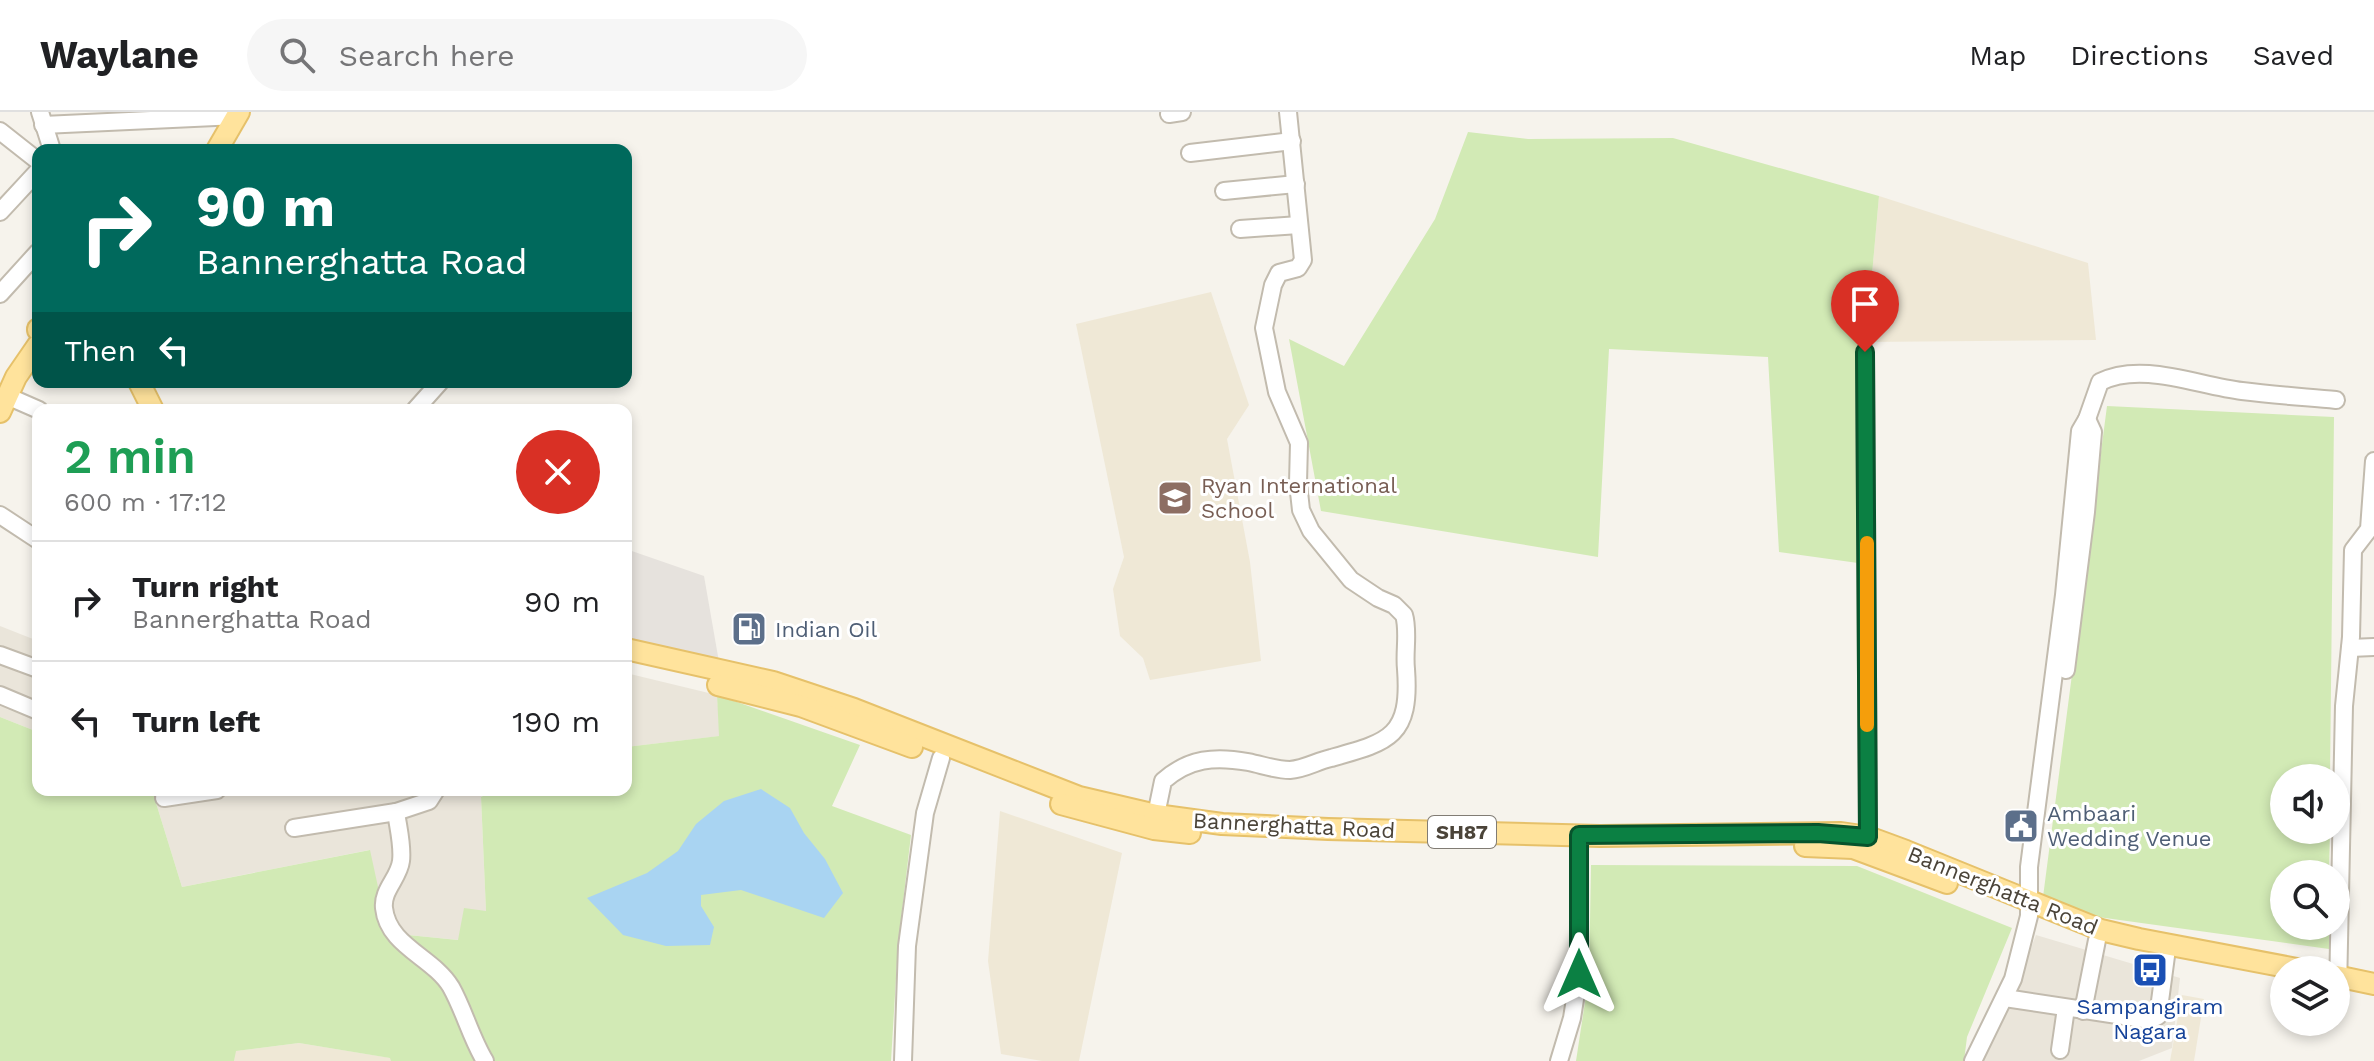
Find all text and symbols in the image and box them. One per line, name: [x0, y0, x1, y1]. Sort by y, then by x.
search box: [247, 19, 807, 91]
text: Waylane: [40, 33, 199, 77]
icon: search: [275, 33, 319, 77]
text: Search here: [339, 38, 515, 73]
text: Map: [1969, 39, 2026, 72]
text: Directions: [2070, 39, 2209, 72]
text: Saved: [2253, 39, 2334, 72]
text: 90 m: [196, 174, 335, 240]
icon: right: [64, 176, 168, 280]
text: Bannerghatta Road: [196, 241, 528, 283]
pin: [1831, 270, 1899, 352]
icon: arrive: [1843, 282, 1887, 326]
icon: left: [152, 328, 196, 372]
text: Then: [64, 333, 136, 368]
text: 2 min: [64, 428, 196, 485]
button: close: [516, 430, 600, 514]
place label: Ryan International School: [1201, 473, 1397, 523]
school or university icon: Ryan International School: [1156, 479, 1194, 517]
text: 600 m · 17:12: [64, 487, 227, 517]
text: Turn right: [132, 569, 278, 604]
icon: right: [64, 579, 108, 623]
text: 90 m: [524, 584, 600, 619]
text: Bannerghatta Road: [132, 604, 372, 634]
fuel station icon: Indian Oil: [730, 610, 768, 648]
place label: Indian Oil: [775, 617, 877, 642]
icon: left: [64, 699, 108, 743]
text: Turn left: [132, 704, 260, 739]
text: 190 m: [512, 704, 600, 739]
map controls: [2270, 764, 2350, 1036]
button: sound: [2270, 764, 2350, 844]
place label: Ambaari Wedding Venue: [2047, 801, 2211, 851]
public building icon: Ambaari Wedding Venue: [2002, 807, 2040, 845]
street label: Bannerghatta Road: [1192, 808, 1396, 843]
road number: SH87: [1428, 816, 1496, 848]
street label: Bannerghatta Road: [1904, 841, 2101, 940]
button: search: [2270, 860, 2350, 940]
position arrow: [1537, 932, 1621, 1016]
bus stop icon: Sampangiram Nagara: [2131, 951, 2169, 989]
button: layers: [2270, 956, 2350, 1036]
place label: Sampangiram Nagara: [2077, 994, 2223, 1044]

